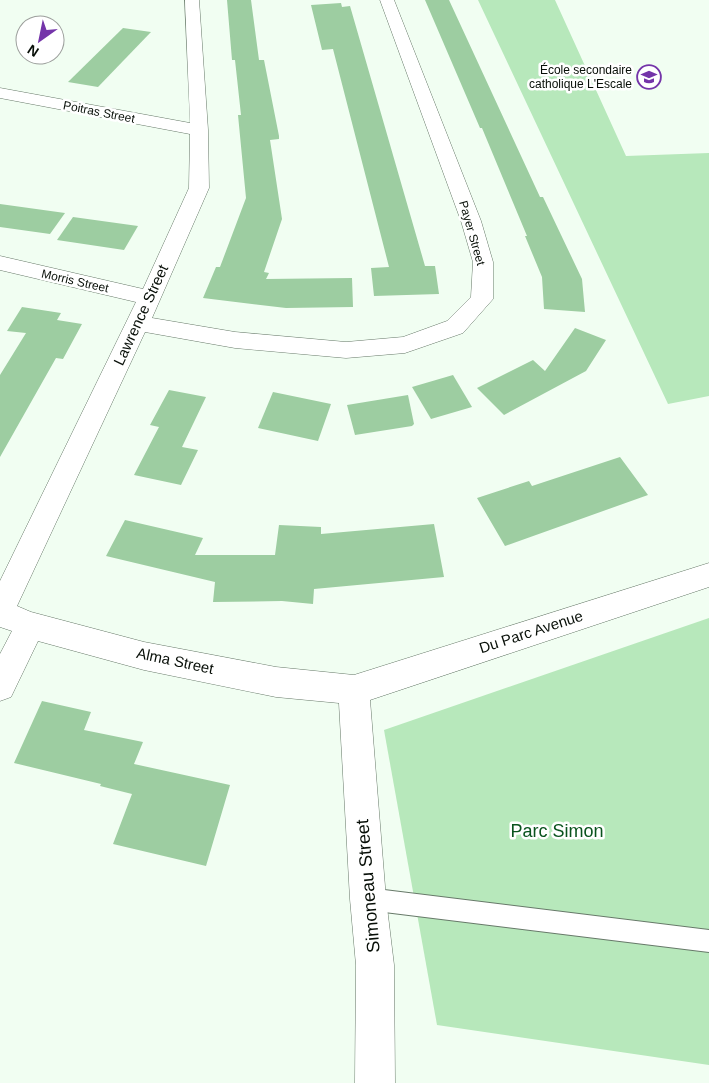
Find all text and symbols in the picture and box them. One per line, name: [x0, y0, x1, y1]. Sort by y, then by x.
north arrow: [15, 15, 65, 65]
text: N: [24, 41, 42, 60]
place label: École secondaire catholique L'Escale: [529, 62, 632, 91]
school or university icon: École secondaire catholique L'Escale: [636, 64, 662, 90]
street label: Poitras Street: [62, 98, 137, 126]
street label: Payer Street: [456, 199, 488, 268]
street label: Lawrence Street: [110, 261, 172, 368]
street label: Morris Street: [40, 266, 111, 296]
street label: Du Parc Avenue: [477, 607, 585, 656]
street label: Alma Street: [135, 644, 216, 677]
street label: Simoneau Street: [352, 818, 384, 954]
park label: Parc Simon: [510, 821, 604, 841]

